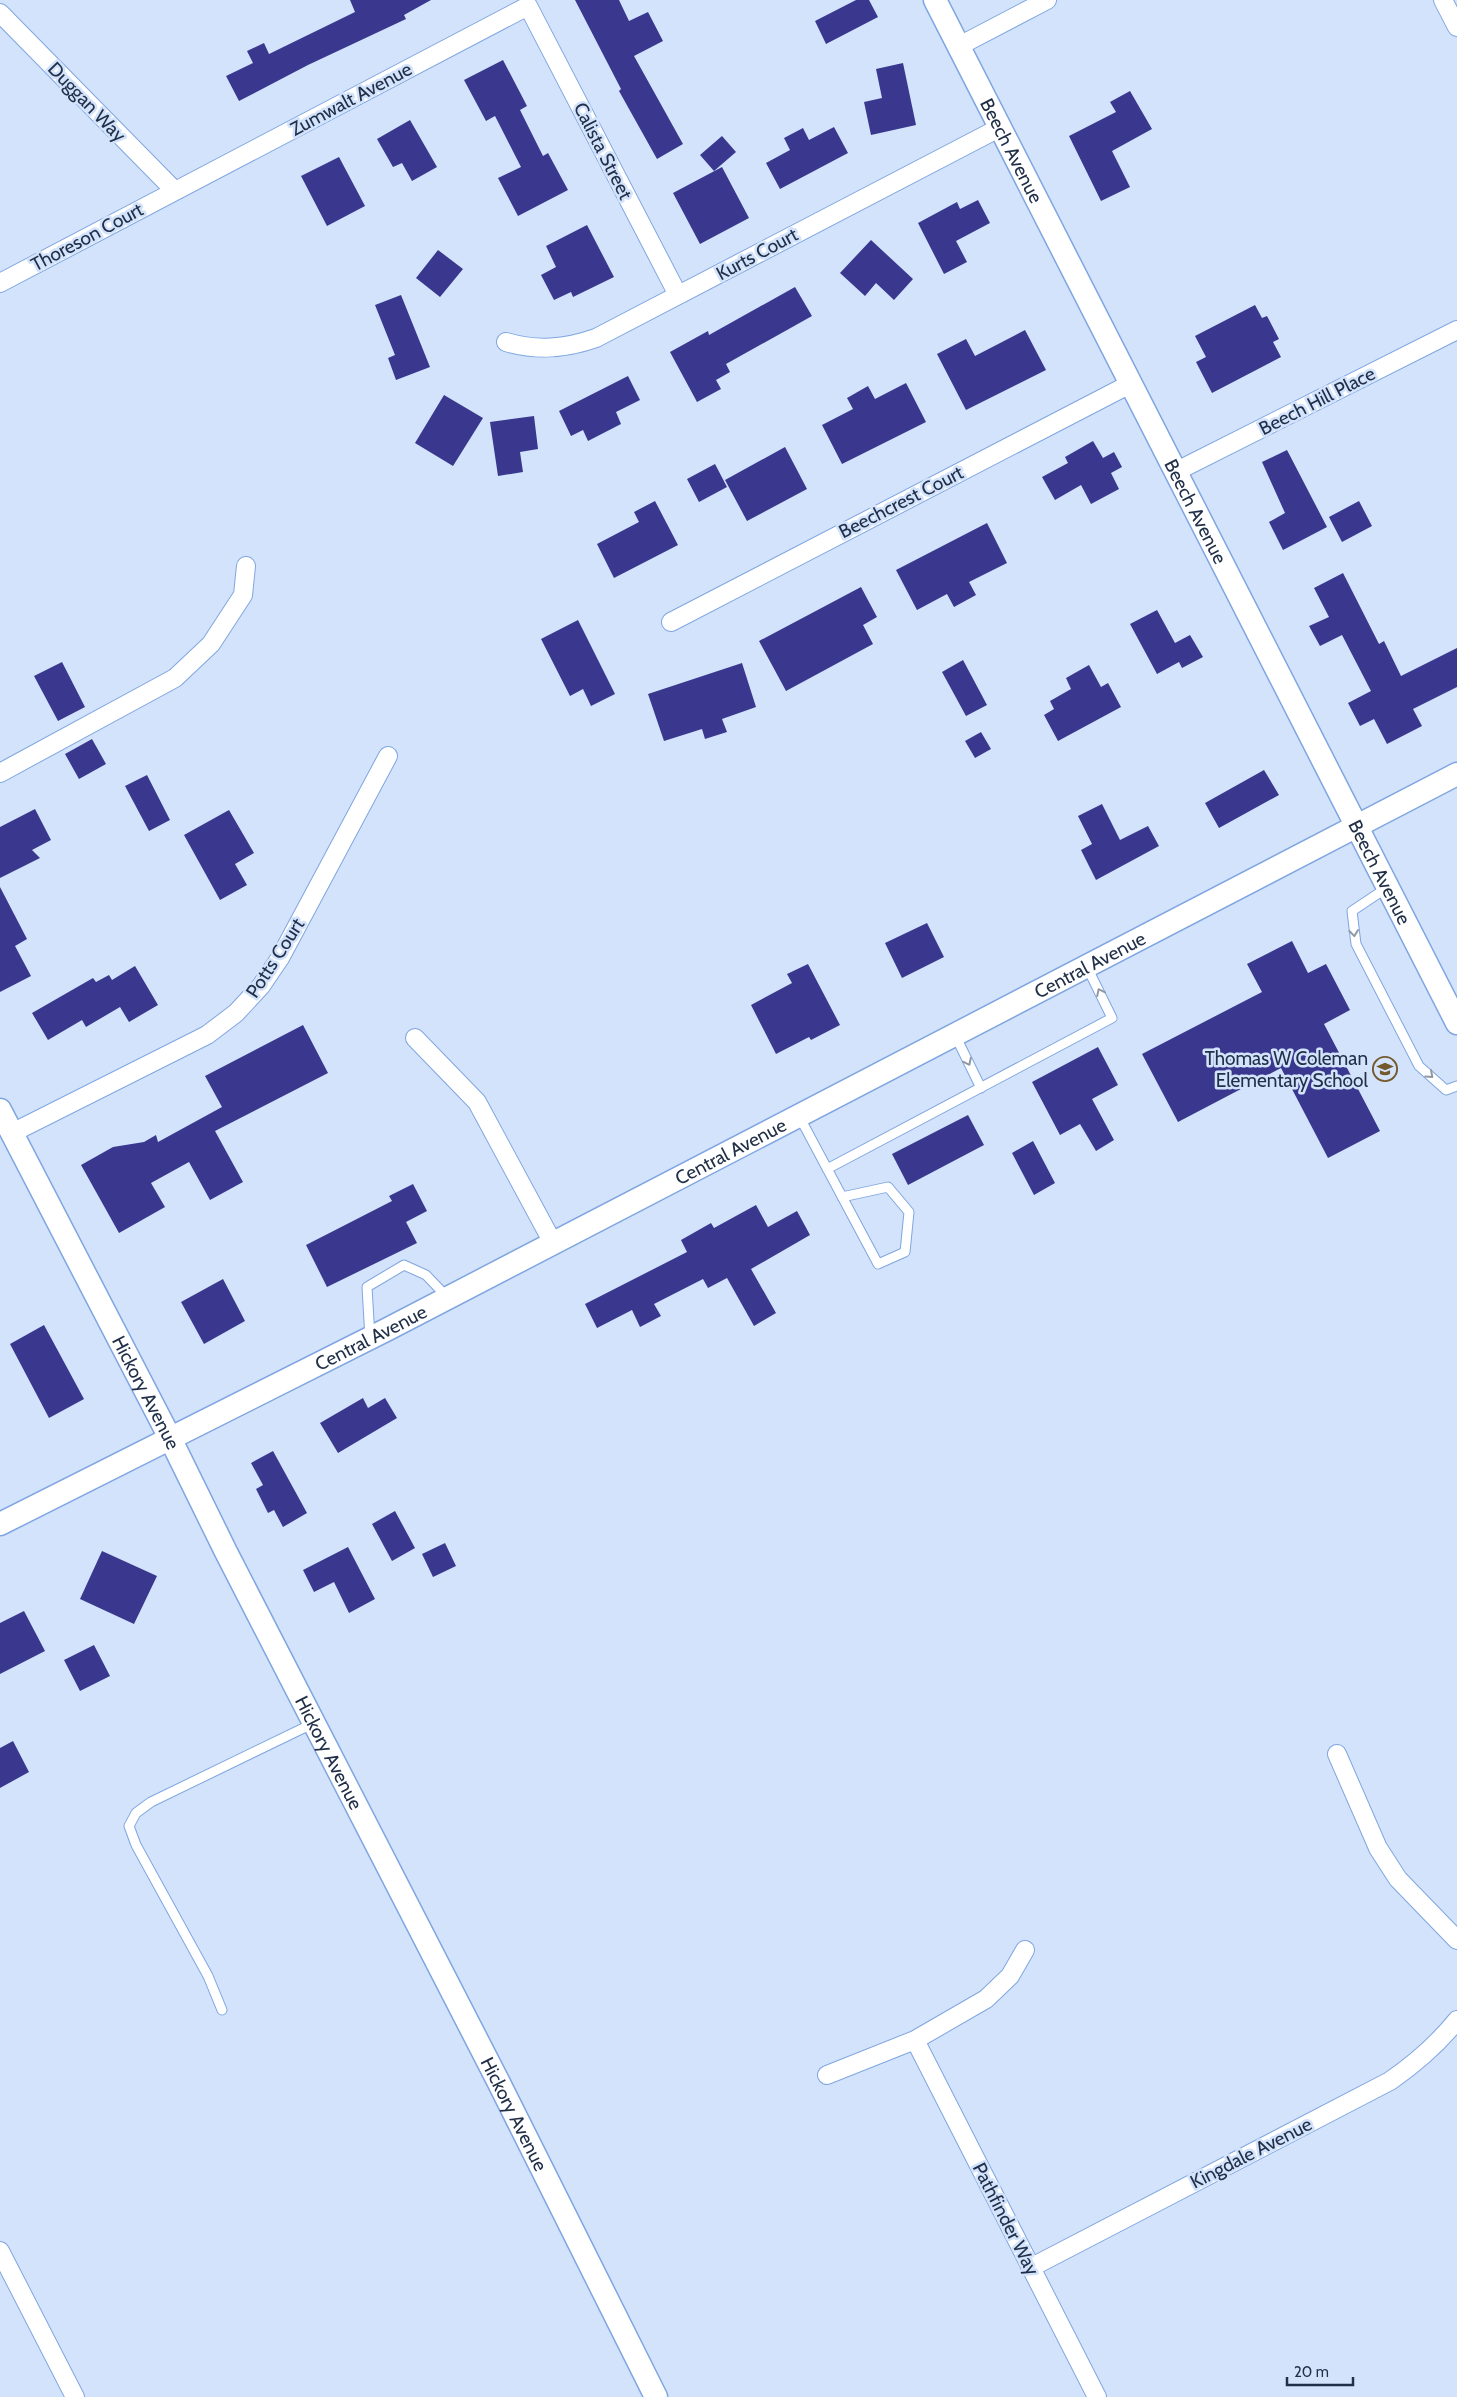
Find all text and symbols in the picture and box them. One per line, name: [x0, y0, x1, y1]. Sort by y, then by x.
street label: Duggan Way: [43, 57, 131, 147]
street label: Zumwalt Avenue: [286, 57, 416, 141]
street label: Beech Avenue: [976, 94, 1048, 207]
street label: Calista Street: [569, 99, 638, 204]
street label: Thoreson Court: [27, 198, 148, 276]
street label: Kurts Court: [712, 223, 802, 285]
street label: Beech Hill Place: [1255, 362, 1379, 440]
street label: Beech Avenue: [1160, 455, 1232, 568]
street label: Beechcrest Court: [835, 460, 968, 543]
street label: Beech Avenue: [1344, 816, 1416, 928]
street label: Potts Court: [241, 913, 310, 1002]
street label: Central Avenue: [1030, 926, 1150, 1003]
one-way arrow: [1348, 930, 1359, 938]
one-way arrow: [1096, 988, 1106, 997]
place label: Thomas W Coleman Elementary School: [1205, 1047, 1369, 1092]
one-way arrow: [961, 1056, 971, 1065]
school or university icon: Thomas W Coleman Elementary School: [1372, 1056, 1398, 1082]
one-way arrow: [1424, 1070, 1433, 1079]
street label: Central Avenue: [671, 1113, 790, 1190]
street label: Central Avenue: [311, 1299, 431, 1375]
street label: Hickory Avenue: [107, 1332, 185, 1453]
street label: Hickory Avenue: [290, 1692, 368, 1814]
street label: Hickory Avenue: [476, 2053, 553, 2175]
street label: Kingdale Avenue: [1186, 2112, 1316, 2194]
street label: Pathfinder Way: [968, 2159, 1044, 2279]
scale bar: [1287, 2354, 1353, 2386]
text: 20 m: [1294, 2363, 1329, 2381]

